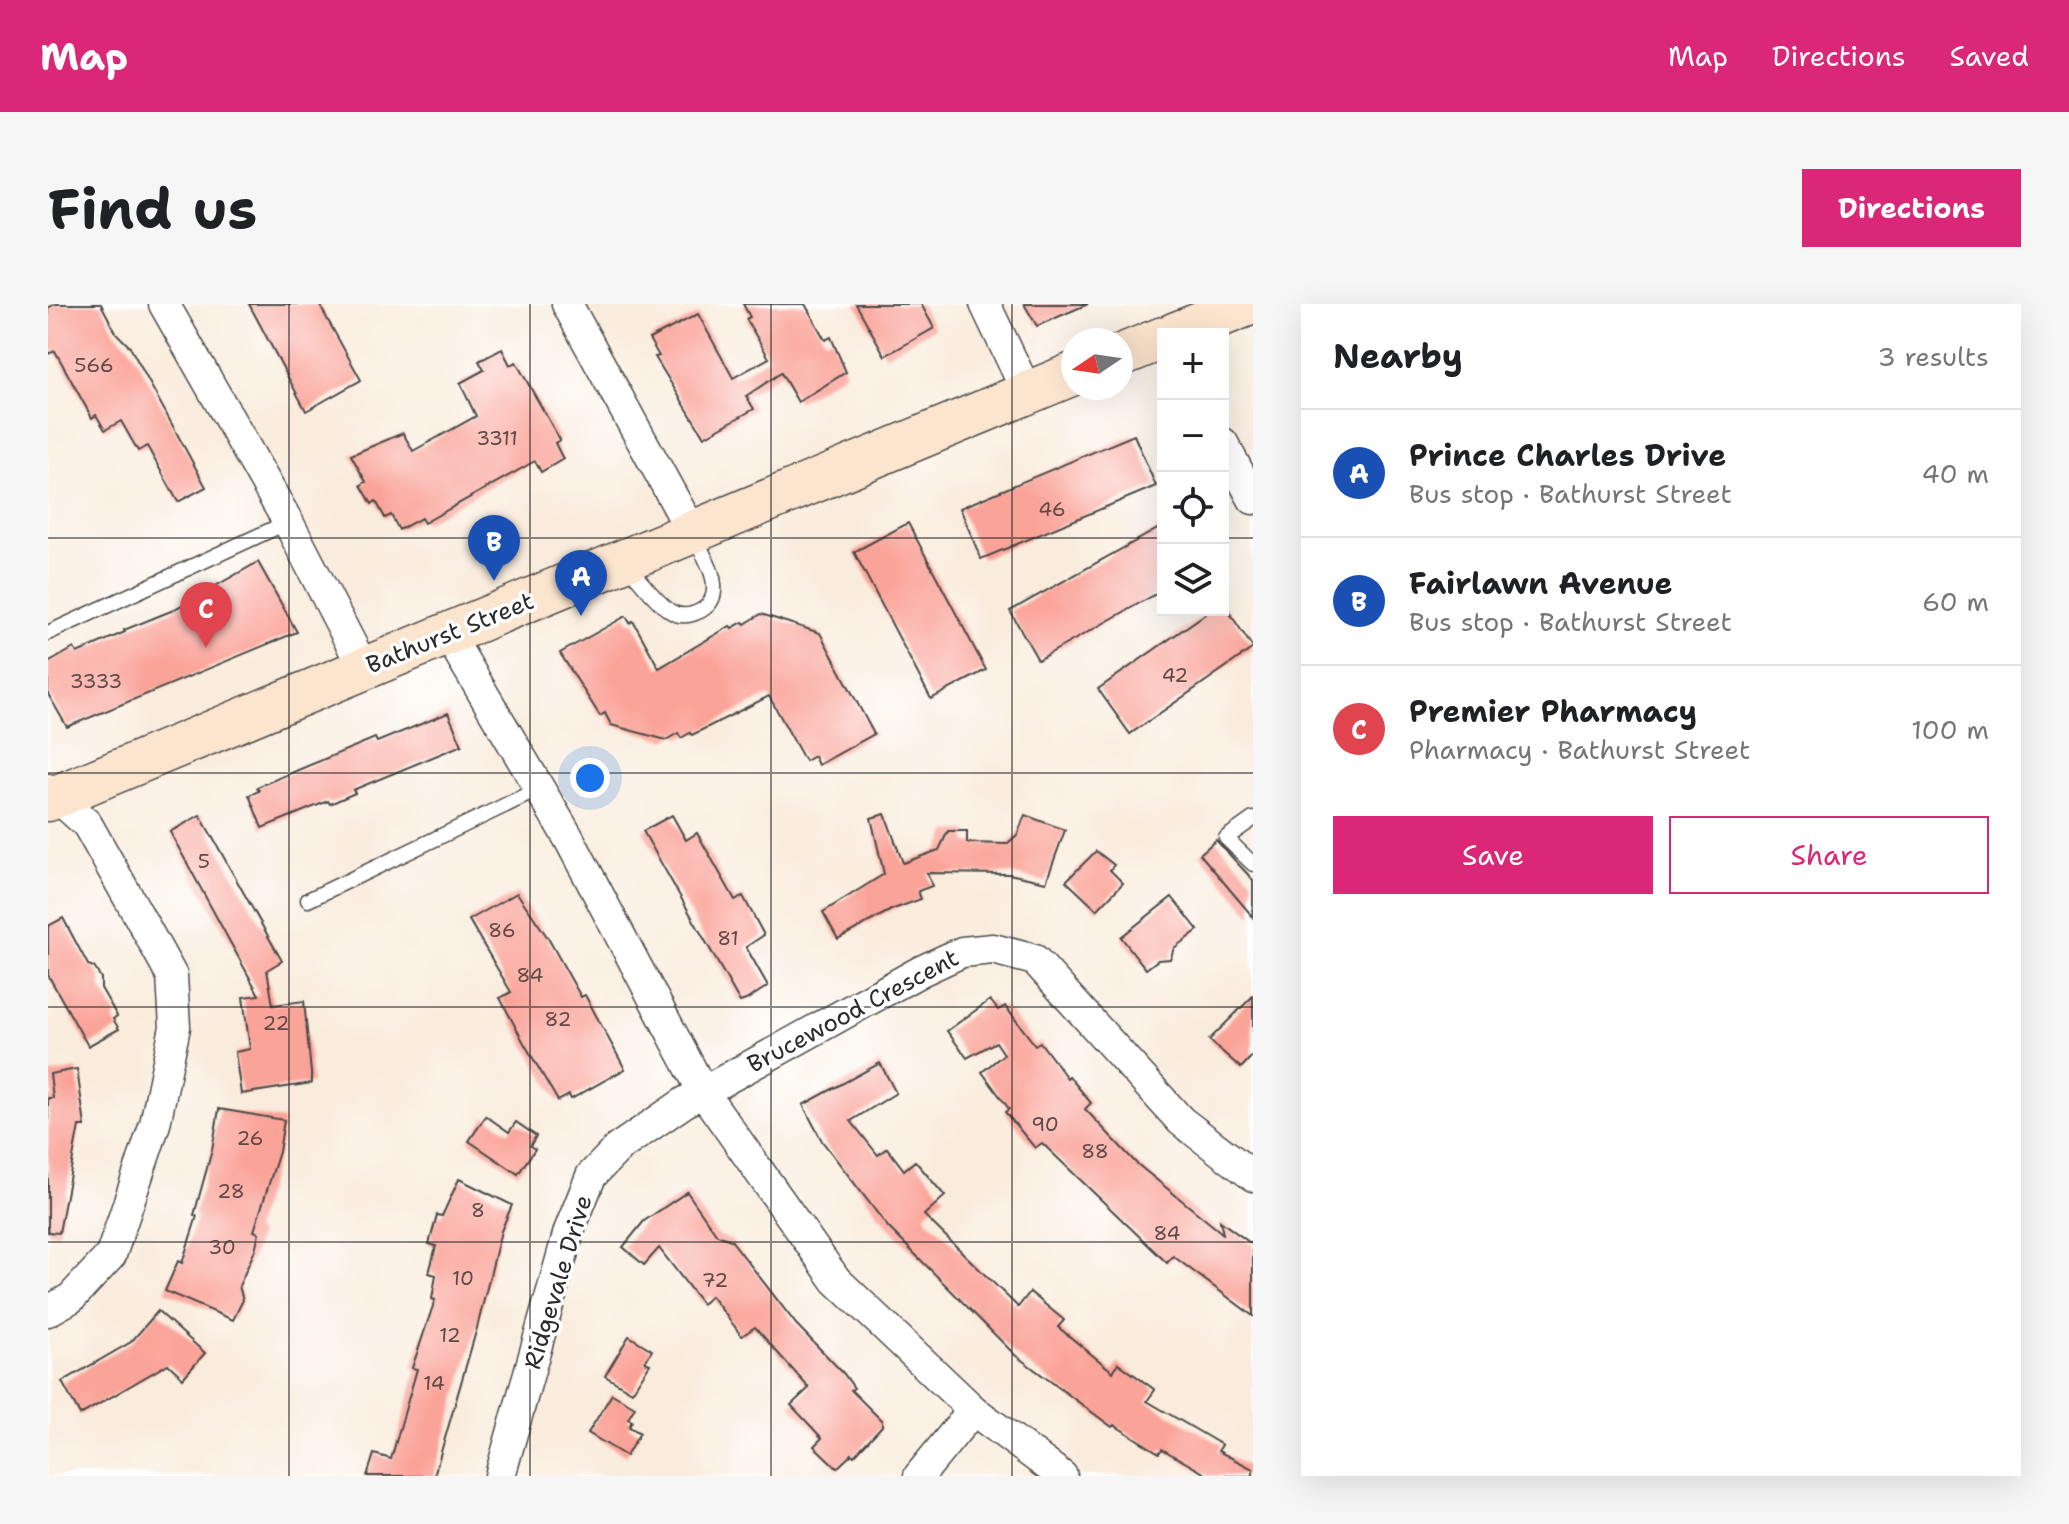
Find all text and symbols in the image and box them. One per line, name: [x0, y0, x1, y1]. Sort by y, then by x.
text: Map: [40, 31, 128, 82]
text: Map: [1668, 37, 1728, 75]
text: Directions: [1772, 37, 1906, 75]
text: Saved: [1950, 37, 2029, 75]
button: Directions: [1802, 169, 2021, 247]
text: Find us: [48, 171, 257, 246]
north arrow: [1061, 328, 1133, 400]
map controls: [1157, 328, 1229, 616]
button: +: [1157, 328, 1229, 400]
text: Nearby: [1333, 333, 1463, 379]
text: 3 results: [1877, 339, 1989, 374]
house number: 566: [74, 352, 114, 378]
button: −: [1157, 400, 1229, 472]
house number: 3311: [476, 425, 518, 451]
text: Prince Charles Drive: [1409, 435, 1726, 476]
text: A: [1349, 456, 1369, 491]
text: 40 m: [1922, 456, 1989, 491]
button: locate: [1157, 472, 1229, 544]
text: Bus stop · Bathurst Street: [1409, 476, 1732, 511]
house number: 46: [1038, 496, 1066, 522]
pin: B: [468, 515, 520, 581]
button: layers: [1157, 544, 1229, 616]
pin: A: [555, 550, 607, 616]
text: Fairlawn Avenue: [1409, 563, 1673, 604]
pin: C: [180, 582, 232, 648]
text: B: [1351, 584, 1367, 619]
text: 60 m: [1922, 584, 1989, 619]
street label: Bathurst Street: [362, 585, 538, 681]
text: Bus stop · Bathurst Street: [1409, 604, 1732, 639]
house number: 42: [1162, 662, 1188, 688]
house number: 3333: [70, 668, 122, 694]
text: Premier Pharmacy: [1409, 691, 1697, 732]
text: C: [1351, 712, 1367, 747]
text: 100 m: [1911, 712, 1989, 747]
text: Pharmacy · Bathurst Street: [1409, 732, 1750, 767]
your location: [570, 758, 610, 798]
button: Save: [1333, 816, 1653, 894]
button: Share: [1669, 816, 1989, 894]
house number: 5: [198, 848, 210, 874]
house number: 86: [488, 917, 516, 943]
house number: 81: [717, 925, 739, 951]
street label: Brucewood Crescent: [742, 942, 964, 1080]
house number: 84: [516, 962, 544, 988]
house number: 82: [545, 1006, 571, 1032]
house number: 22: [263, 1010, 290, 1036]
house number: 90: [1031, 1111, 1059, 1137]
house number: 26: [236, 1125, 264, 1151]
house number: 88: [1081, 1138, 1109, 1164]
house number: 28: [217, 1178, 245, 1204]
street label: Ridgevale Drive: [516, 1191, 600, 1373]
house number: 8: [471, 1197, 485, 1223]
house number: 84: [1153, 1220, 1181, 1246]
house number: 30: [208, 1234, 236, 1260]
house number: 10: [452, 1265, 474, 1291]
house number: 72: [702, 1267, 728, 1293]
house number: 12: [439, 1322, 461, 1348]
house number: 14: [423, 1370, 445, 1396]

